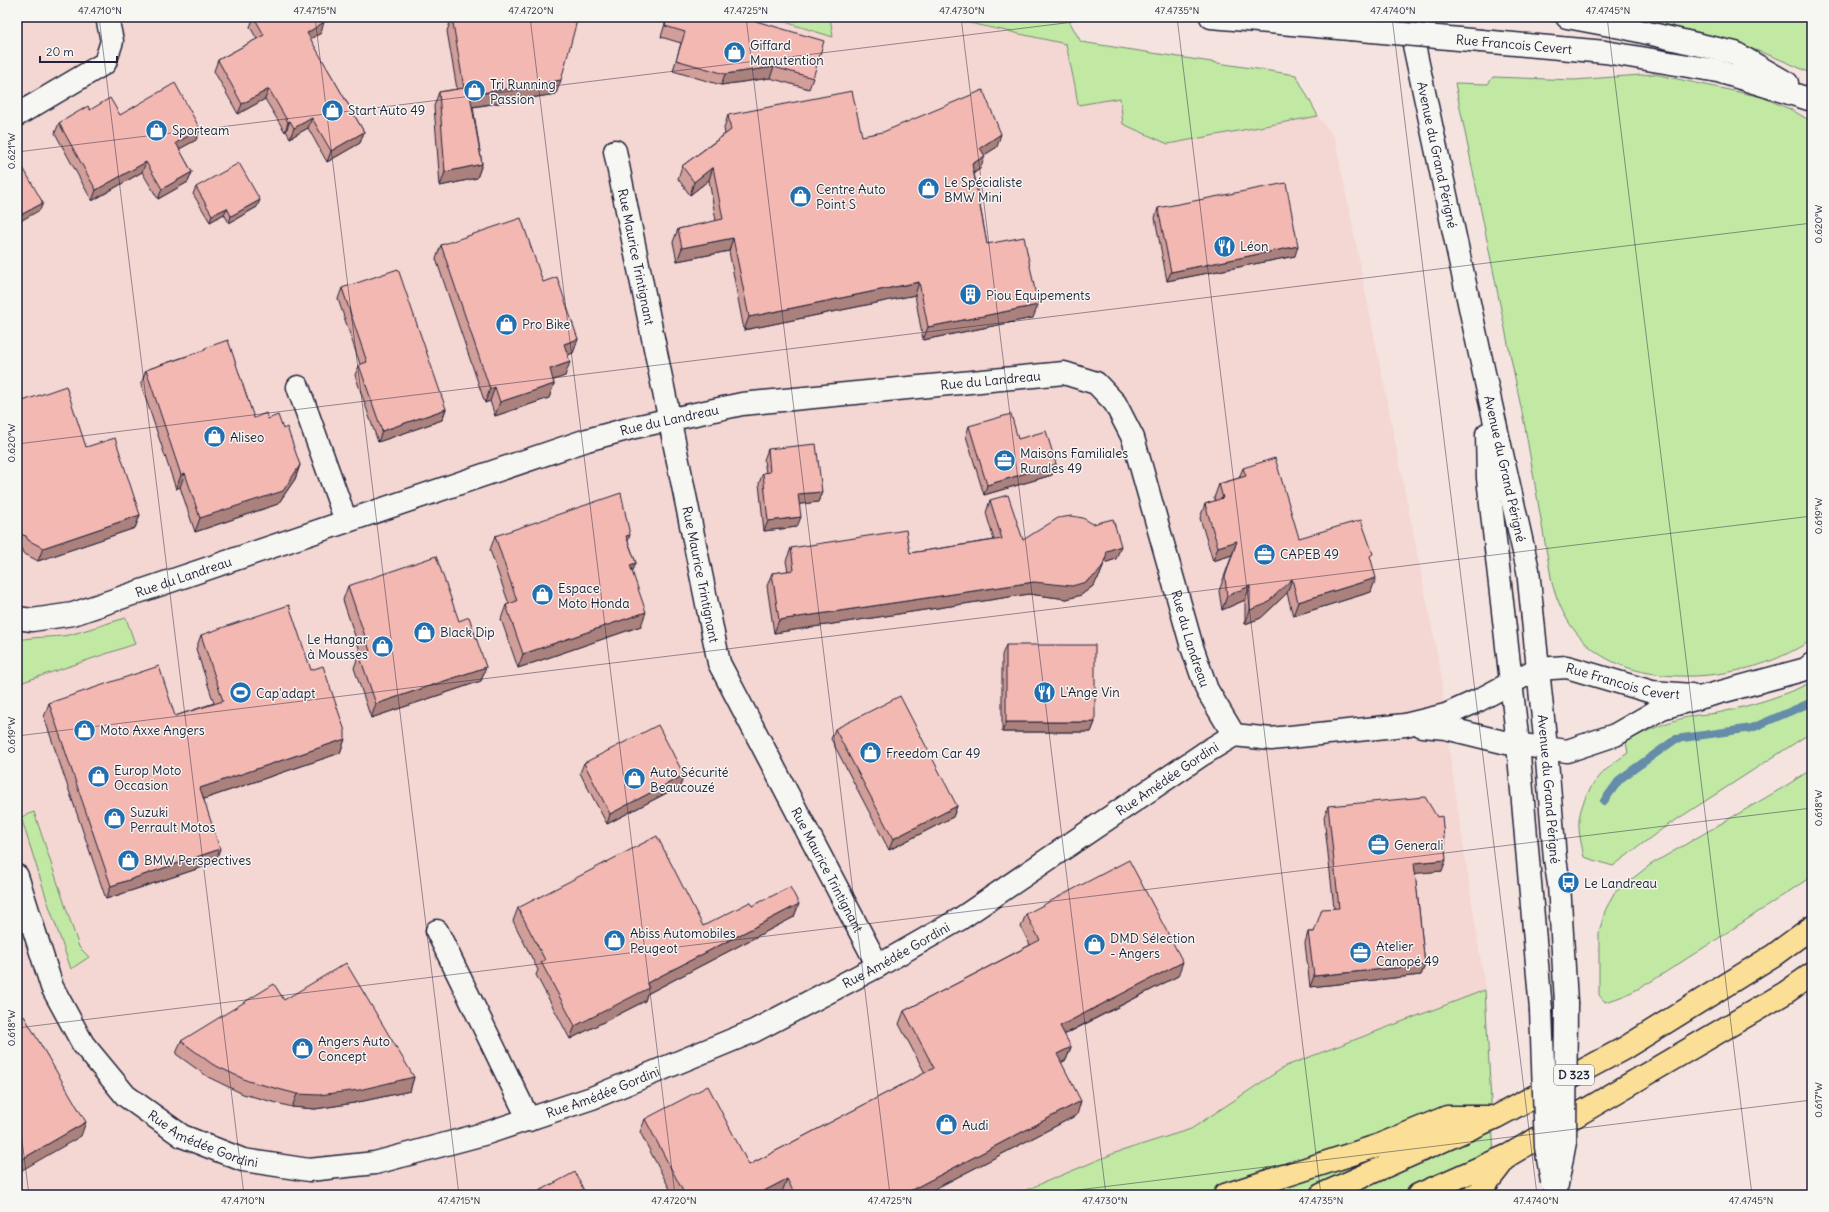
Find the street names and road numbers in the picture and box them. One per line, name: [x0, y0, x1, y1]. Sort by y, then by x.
street label: Rue Francois Cevert: [1455, 31, 1573, 58]
street label: Avenue du Grand Périgné: [1413, 80, 1461, 230]
street label: Rue Maurice Trintignant: [614, 187, 658, 327]
street label: Rue du Landreau: [940, 367, 1042, 394]
street label: Avenue du Grand Périgné: [1480, 394, 1529, 544]
street label: Rue du Landreau: [618, 401, 721, 440]
street label: Rue Maurice Trintignant: [678, 505, 723, 645]
street label: Rue du Landreau: [133, 553, 234, 601]
street label: Rue du Landreau: [1167, 588, 1213, 690]
street label: Rue Francois Cevert: [1564, 659, 1681, 703]
street label: Avenue du Grand Périgné: [1534, 714, 1564, 865]
street label: Rue Amédée Gordini: [1113, 738, 1222, 820]
street label: Rue Maurice Trintignant: [787, 805, 867, 936]
street label: Rue Amédée Gordini: [839, 919, 953, 992]
street label: Rue Amédée Gordini: [544, 1063, 662, 1122]
road number: D 323: [1554, 1065, 1594, 1085]
street label: Rue Amédée Gordini: [144, 1106, 259, 1171]

